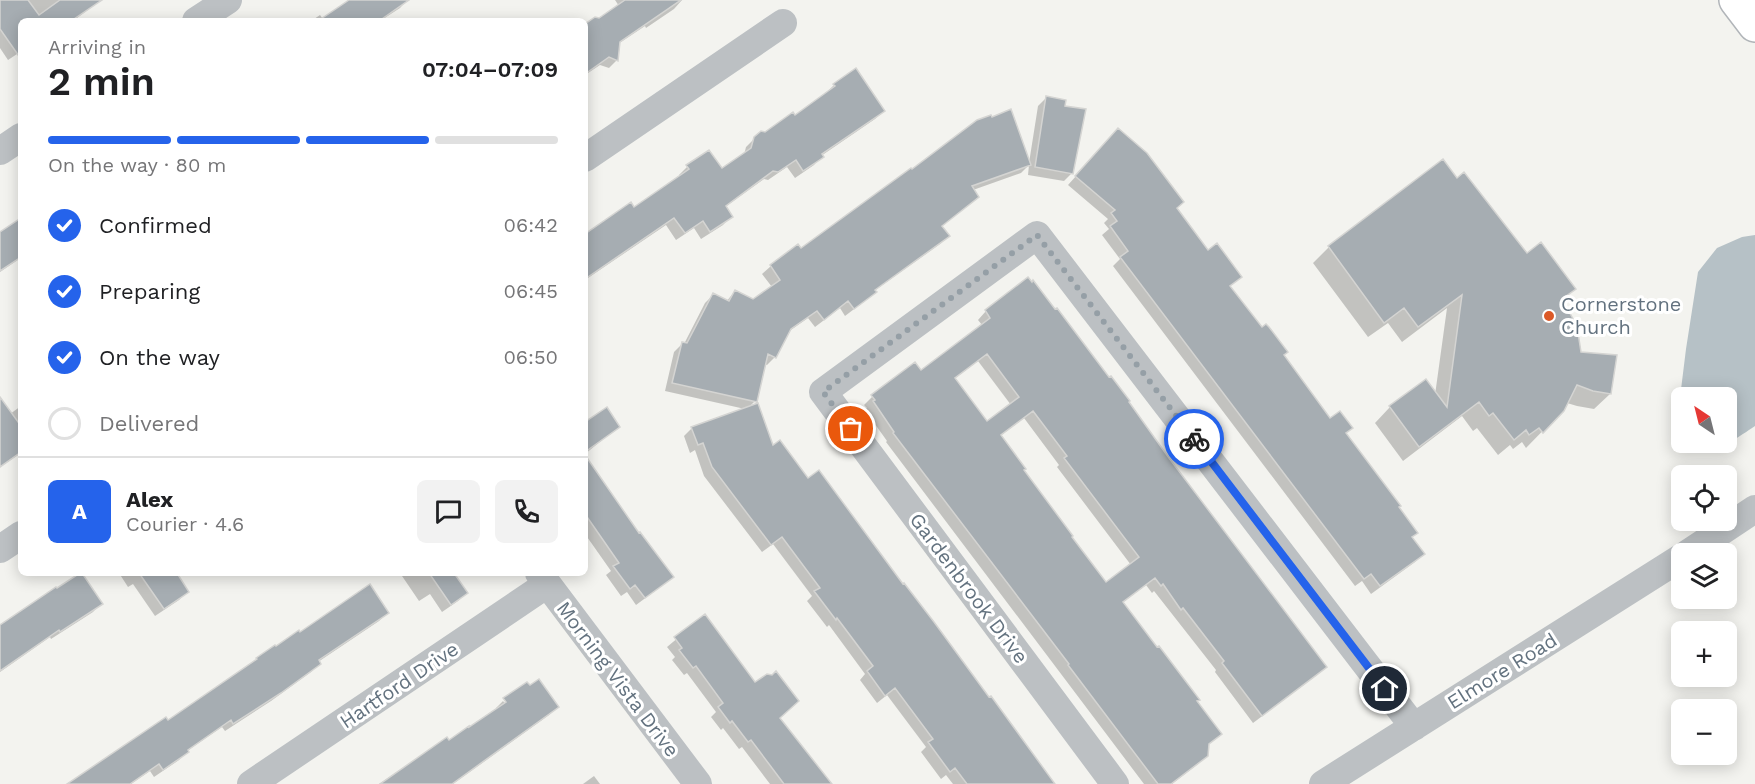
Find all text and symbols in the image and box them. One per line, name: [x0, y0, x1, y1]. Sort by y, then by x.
text: Arriving in: [48, 35, 146, 59]
text: 07:04–07:09: [422, 57, 558, 82]
text: 2 min: [48, 59, 155, 104]
text: On the way · 80 m: [48, 153, 226, 177]
icon: check: [48, 209, 81, 242]
text: Confirmed: [99, 213, 212, 238]
text: 06:42: [504, 213, 558, 237]
icon: check: [48, 275, 81, 308]
text: Preparing: [99, 279, 200, 304]
text: 06:45: [504, 279, 558, 303]
place label: Cornerstone Church: [1561, 292, 1681, 339]
marker: Cornerstone Church: [1542, 309, 1556, 323]
icon: check: [48, 341, 81, 374]
text: On the way: [99, 345, 220, 370]
text: 06:50: [503, 345, 558, 369]
north arrow: [1671, 387, 1737, 453]
map controls: [1671, 387, 1737, 765]
pin: [825, 403, 876, 454]
courier: [1164, 409, 1224, 469]
text: Delivered: [99, 411, 199, 436]
icon: bag: [834, 412, 867, 445]
icon: bike: [1178, 423, 1211, 456]
button: locate: [1671, 465, 1737, 531]
button: chat: [417, 480, 480, 543]
button: phone: [495, 480, 558, 543]
text: Alex: [126, 487, 173, 512]
text: A: [72, 499, 87, 524]
street label: Gardenbrook Drive: [905, 508, 1033, 668]
text: Courier · 4.6: [126, 512, 244, 536]
button: layers: [1671, 543, 1737, 609]
street label: Morning Vista Drive: [552, 596, 684, 762]
button: +: [1671, 621, 1737, 687]
street label: Elmore Road: [1443, 628, 1561, 714]
street label: Hartford Drive: [335, 636, 463, 734]
pin: [1359, 663, 1410, 714]
icon: home: [1368, 672, 1401, 705]
button: −: [1671, 699, 1737, 765]

